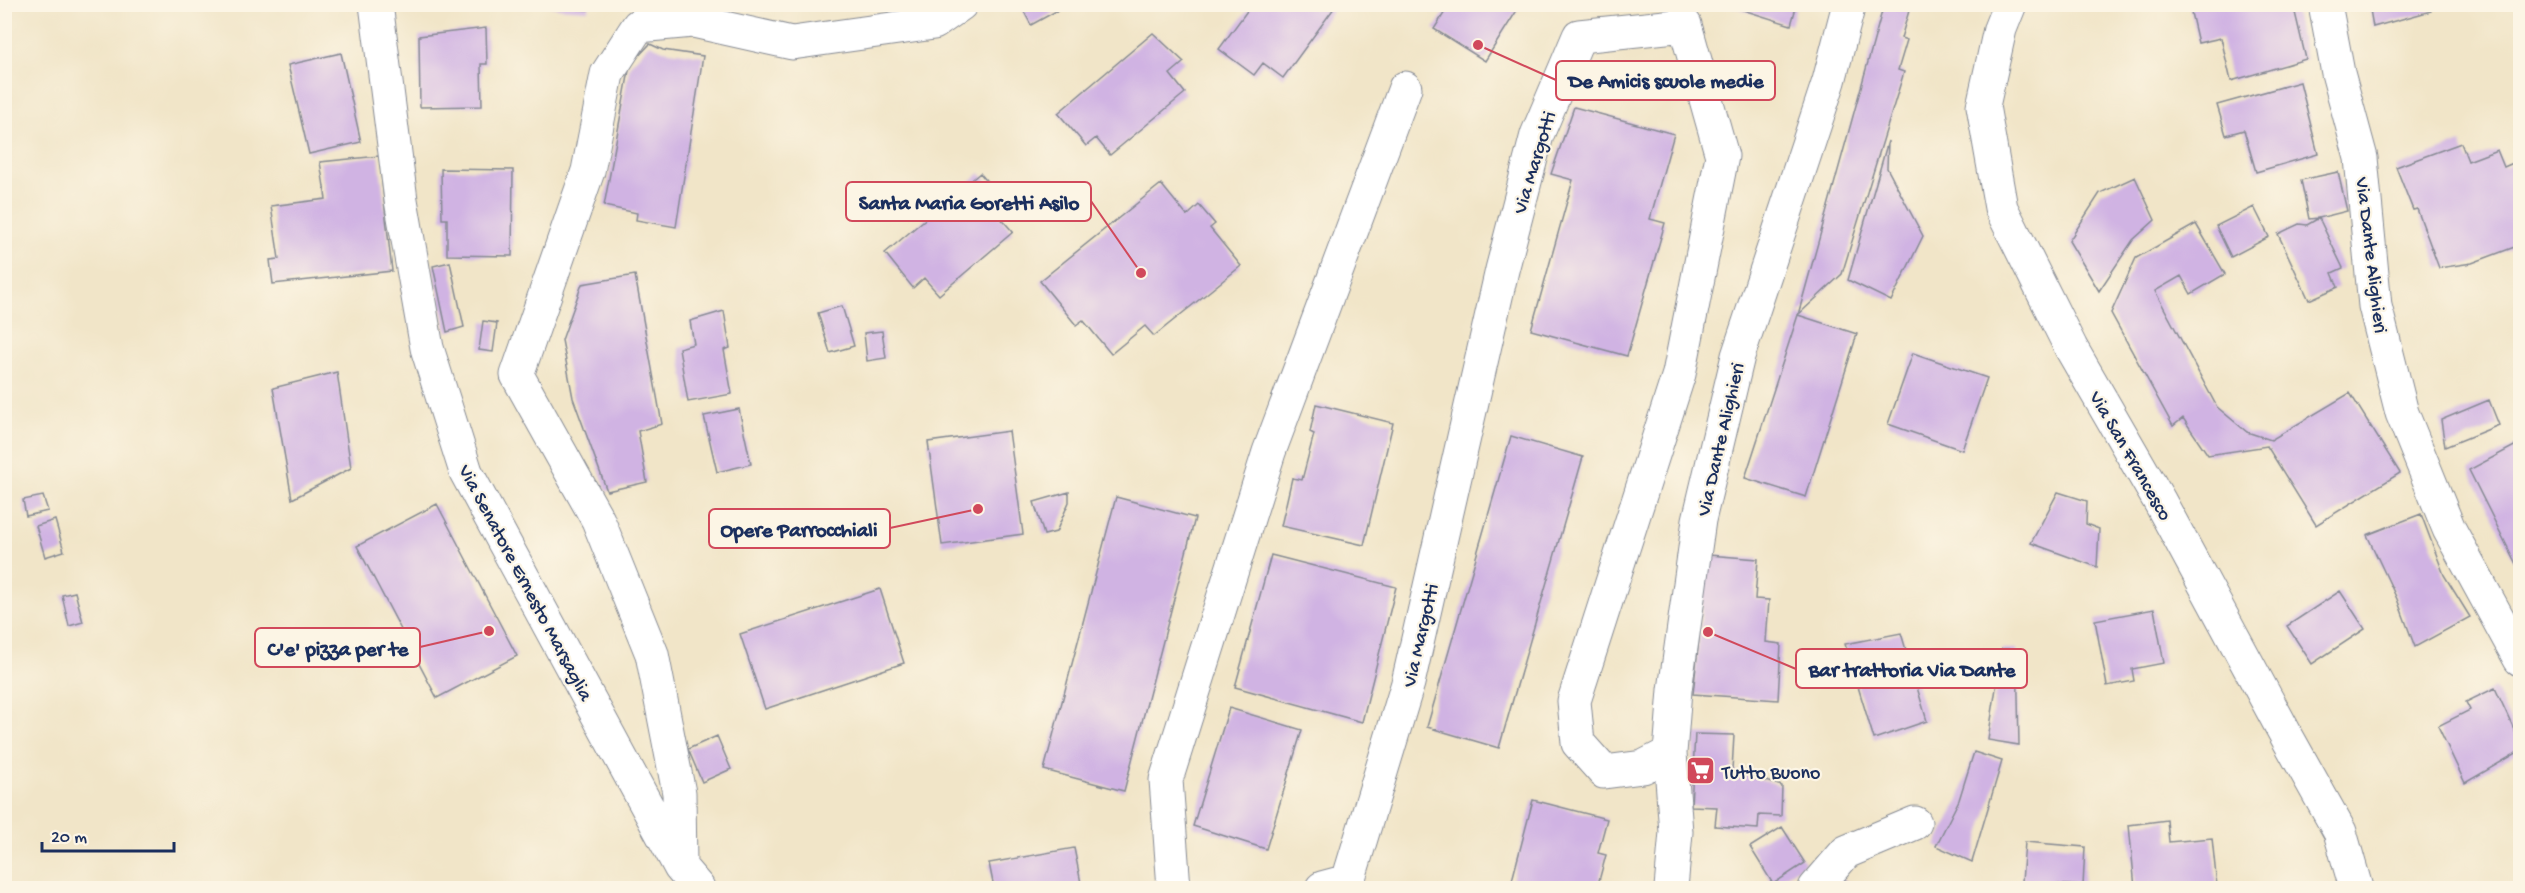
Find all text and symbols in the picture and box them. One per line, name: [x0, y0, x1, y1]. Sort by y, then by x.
callout: De Amicis scuole medie: [1556, 61, 1775, 100]
text: De Amicis scuole medie: [1566, 71, 1765, 96]
street label: Via Margotti: [1510, 109, 1563, 218]
street label: Via Dante Alighieri: [2348, 175, 2391, 335]
callout: Santa Maria Goretti Asilo: [846, 182, 1091, 221]
text: Santa Maria Goretti Asilo: [859, 193, 1079, 218]
street label: Via Dante Alighieri: [1693, 361, 1751, 520]
street label: Via San Francesco: [2082, 387, 2175, 526]
street label: Via Senatore Ernesto Marsaglia: [451, 461, 596, 706]
callout: Opere Parrocchiali: [709, 509, 890, 548]
text: Opere Parrocchiali: [720, 520, 878, 545]
street label: Via Margotti: [1399, 582, 1446, 691]
callout: C'e' pizza per te: [255, 628, 420, 667]
text: C'e' pizza per te: [267, 639, 410, 664]
callout: Bar trattoria Via Dante: [1796, 649, 2027, 688]
text: Bar trattoria Via Dante: [1808, 660, 2017, 685]
supermarket icon: Tutto Buono: [1685, 755, 1717, 787]
place label: Tutto Buono: [1721, 763, 1820, 786]
scale bar: [42, 815, 174, 853]
text: 20 m: [51, 828, 87, 849]

